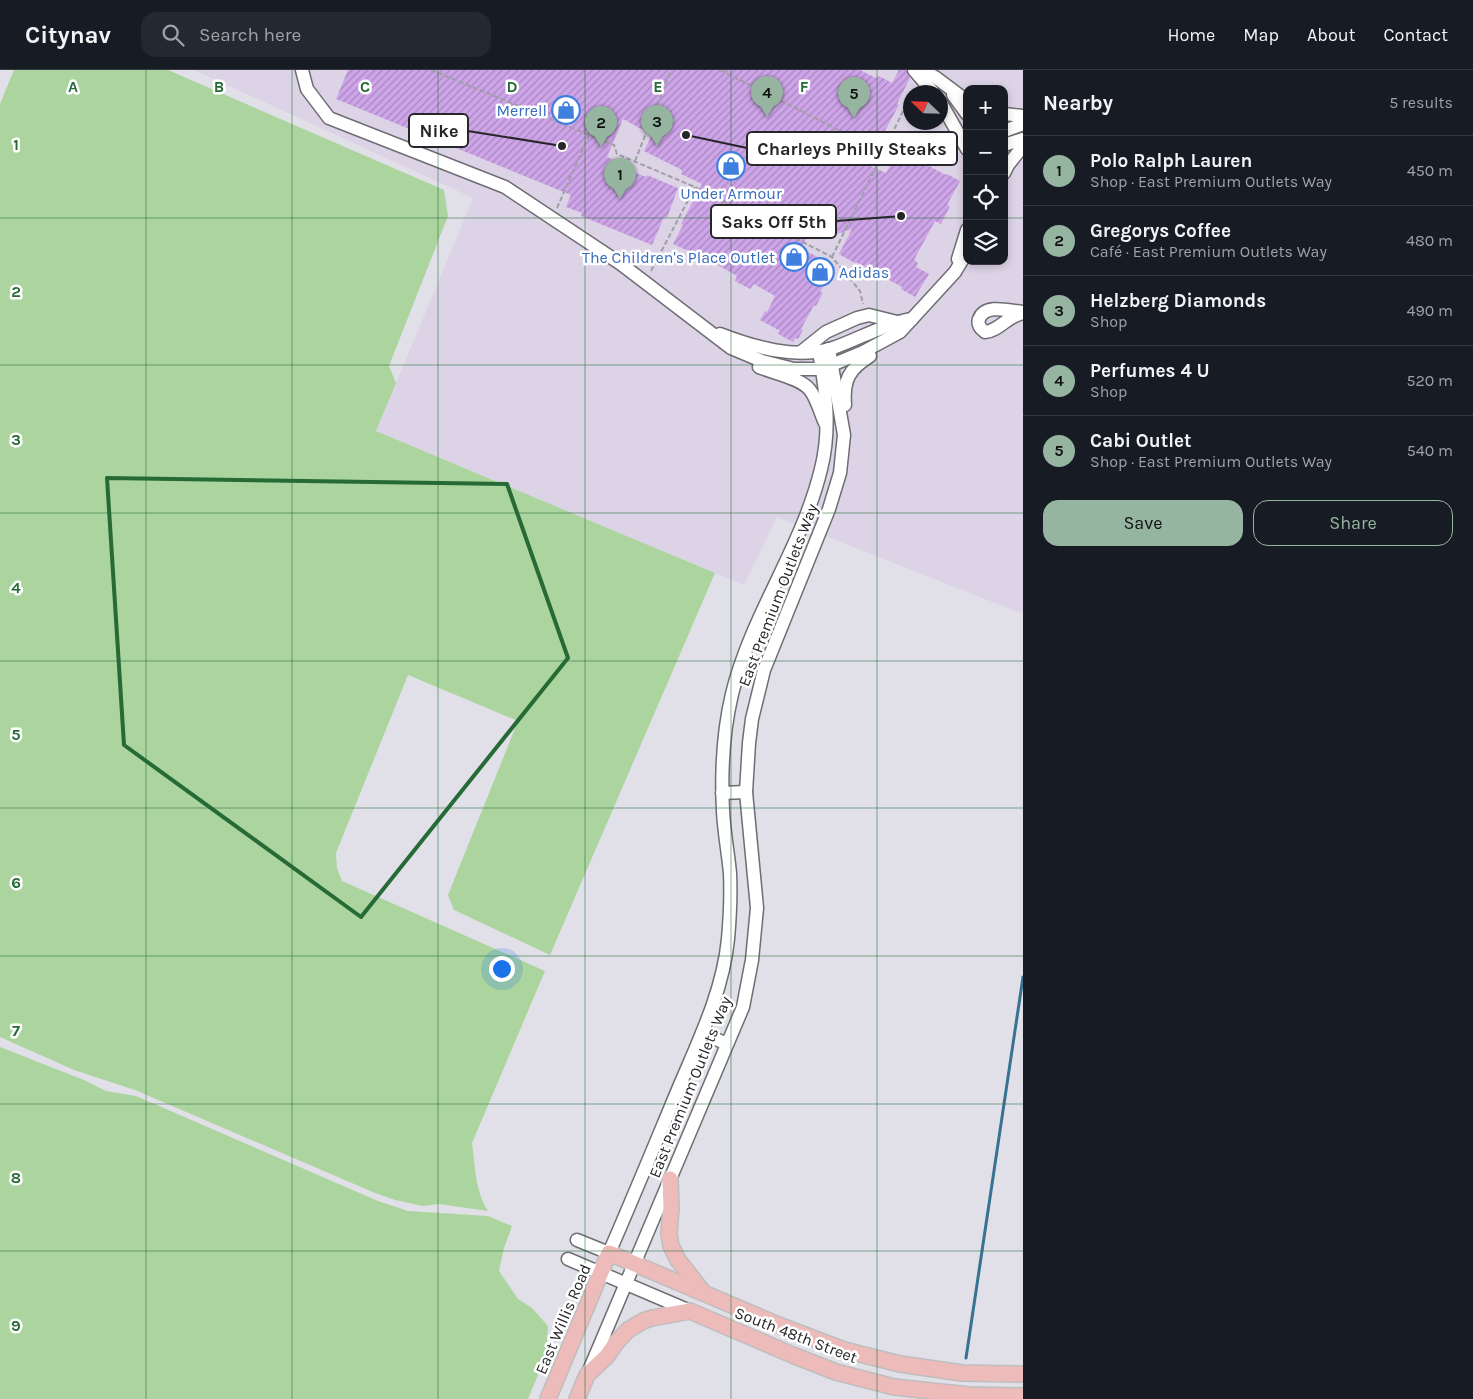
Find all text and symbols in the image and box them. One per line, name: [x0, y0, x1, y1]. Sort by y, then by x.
search box: [141, 12, 491, 57]
text: Citynav: [25, 21, 111, 49]
icon: search: [159, 21, 187, 49]
text: Search here: [199, 24, 301, 46]
text: Home: [1167, 24, 1215, 46]
text: Map: [1243, 24, 1279, 46]
text: About: [1307, 24, 1356, 46]
text: Contact: [1384, 24, 1448, 46]
pin: 4: [751, 76, 783, 117]
text: A: [68, 77, 78, 96]
text: B: [214, 77, 224, 96]
text: C: [360, 77, 370, 96]
text: D: [507, 77, 518, 96]
text: E: [653, 77, 663, 96]
text: F: [800, 77, 809, 96]
pin: 5: [838, 77, 870, 118]
north arrow: [903, 85, 948, 130]
map controls: [963, 85, 1008, 265]
button: +: [963, 85, 1008, 130]
text: Nearby: [1043, 91, 1113, 115]
text: 5 results: [1389, 93, 1453, 112]
shop icon: Merrell: [551, 95, 581, 125]
place label: Merrell: [496, 101, 547, 120]
pin: 3: [641, 105, 673, 146]
pin: 2: [585, 106, 617, 147]
callout: Nike: [409, 114, 468, 147]
text: Nike: [420, 120, 459, 142]
button: −: [963, 130, 1008, 175]
callout: Charleys Philly Steaks: [747, 132, 957, 165]
text: 1: [13, 135, 19, 154]
text: Charleys Philly Steaks: [757, 138, 947, 160]
text: Polo Ralph Lauren: [1090, 150, 1252, 172]
shop icon: Under Armour: [716, 151, 746, 181]
pin: 1: [604, 158, 636, 199]
text: 1: [1056, 161, 1062, 180]
text: 450 m: [1407, 161, 1453, 180]
text: Shop · East Premium Outlets Way: [1090, 172, 1332, 191]
button: locate: [963, 175, 1008, 220]
place label: Under Armour: [680, 184, 782, 203]
callout: Saks Off 5th: [711, 205, 836, 238]
text: Saks Off 5th: [721, 211, 827, 233]
button: layers: [963, 220, 1008, 265]
text: Gregorys Coffee: [1090, 220, 1231, 242]
text: 2: [1054, 231, 1064, 250]
text: 480 m: [1406, 231, 1453, 250]
shop icon: The Children's Place Outlet: [779, 242, 809, 272]
text: Café · East Premium Outlets Way: [1090, 242, 1327, 261]
place label: The Children's Place Outlet: [582, 248, 775, 267]
shop icon: Adidas: [805, 257, 835, 287]
place label: Adidas: [839, 263, 889, 282]
text: 2: [11, 282, 21, 301]
text: Helzberg Diamonds: [1090, 290, 1266, 312]
text: 3: [1054, 301, 1064, 320]
text: 490 m: [1407, 301, 1453, 320]
text: Shop: [1090, 312, 1127, 331]
text: Perfumes 4 U: [1090, 360, 1210, 382]
text: 4: [1054, 371, 1064, 390]
text: 520 m: [1406, 371, 1453, 390]
text: Shop: [1090, 382, 1127, 401]
text: 3: [11, 430, 21, 449]
text: Cabi Outlet: [1090, 430, 1192, 452]
text: 5: [1054, 441, 1064, 460]
text: 540 m: [1407, 441, 1453, 460]
text: Shop · East Premium Outlets Way: [1090, 452, 1332, 471]
street label: East Premium Outlets Way: [734, 500, 822, 689]
button: Save: [1043, 500, 1243, 546]
button: Share: [1253, 500, 1453, 546]
text: 4: [11, 578, 21, 597]
text: 5: [11, 725, 21, 744]
text: 6: [11, 873, 21, 892]
your location: [489, 956, 515, 982]
street label: East Premium Outlets Way: [645, 993, 735, 1181]
text: 7: [12, 1021, 20, 1040]
text: 8: [11, 1168, 21, 1187]
street label: East Willis Road: [531, 1261, 595, 1377]
street label: South 48th Street: [732, 1303, 860, 1367]
text: 9: [11, 1316, 21, 1335]

